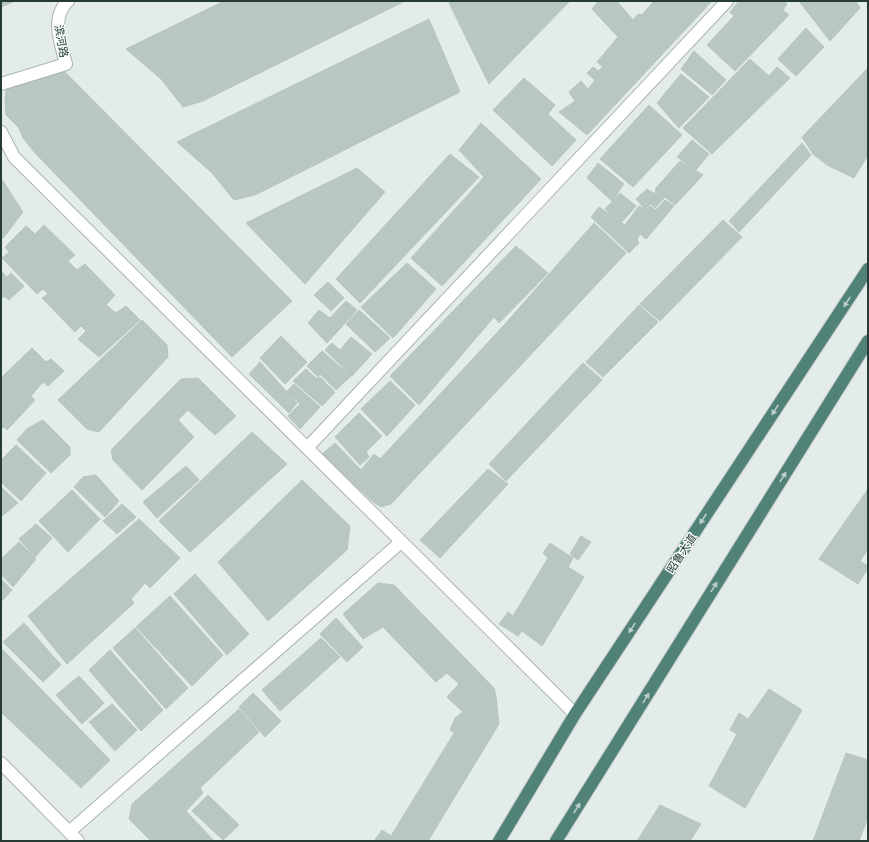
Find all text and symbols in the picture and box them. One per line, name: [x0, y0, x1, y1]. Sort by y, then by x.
street label: 滨河路: [53, 24, 71, 58]
one-way arrow: [843, 296, 850, 308]
one-way arrow: [771, 405, 779, 416]
one-way arrow: [779, 472, 787, 482]
one-way arrow: [700, 513, 707, 525]
street label: 昭鲁大道: [664, 531, 698, 575]
one-way arrow: [711, 581, 718, 593]
one-way arrow: [628, 622, 636, 633]
one-way arrow: [642, 692, 649, 704]
one-way arrow: [573, 802, 580, 814]

